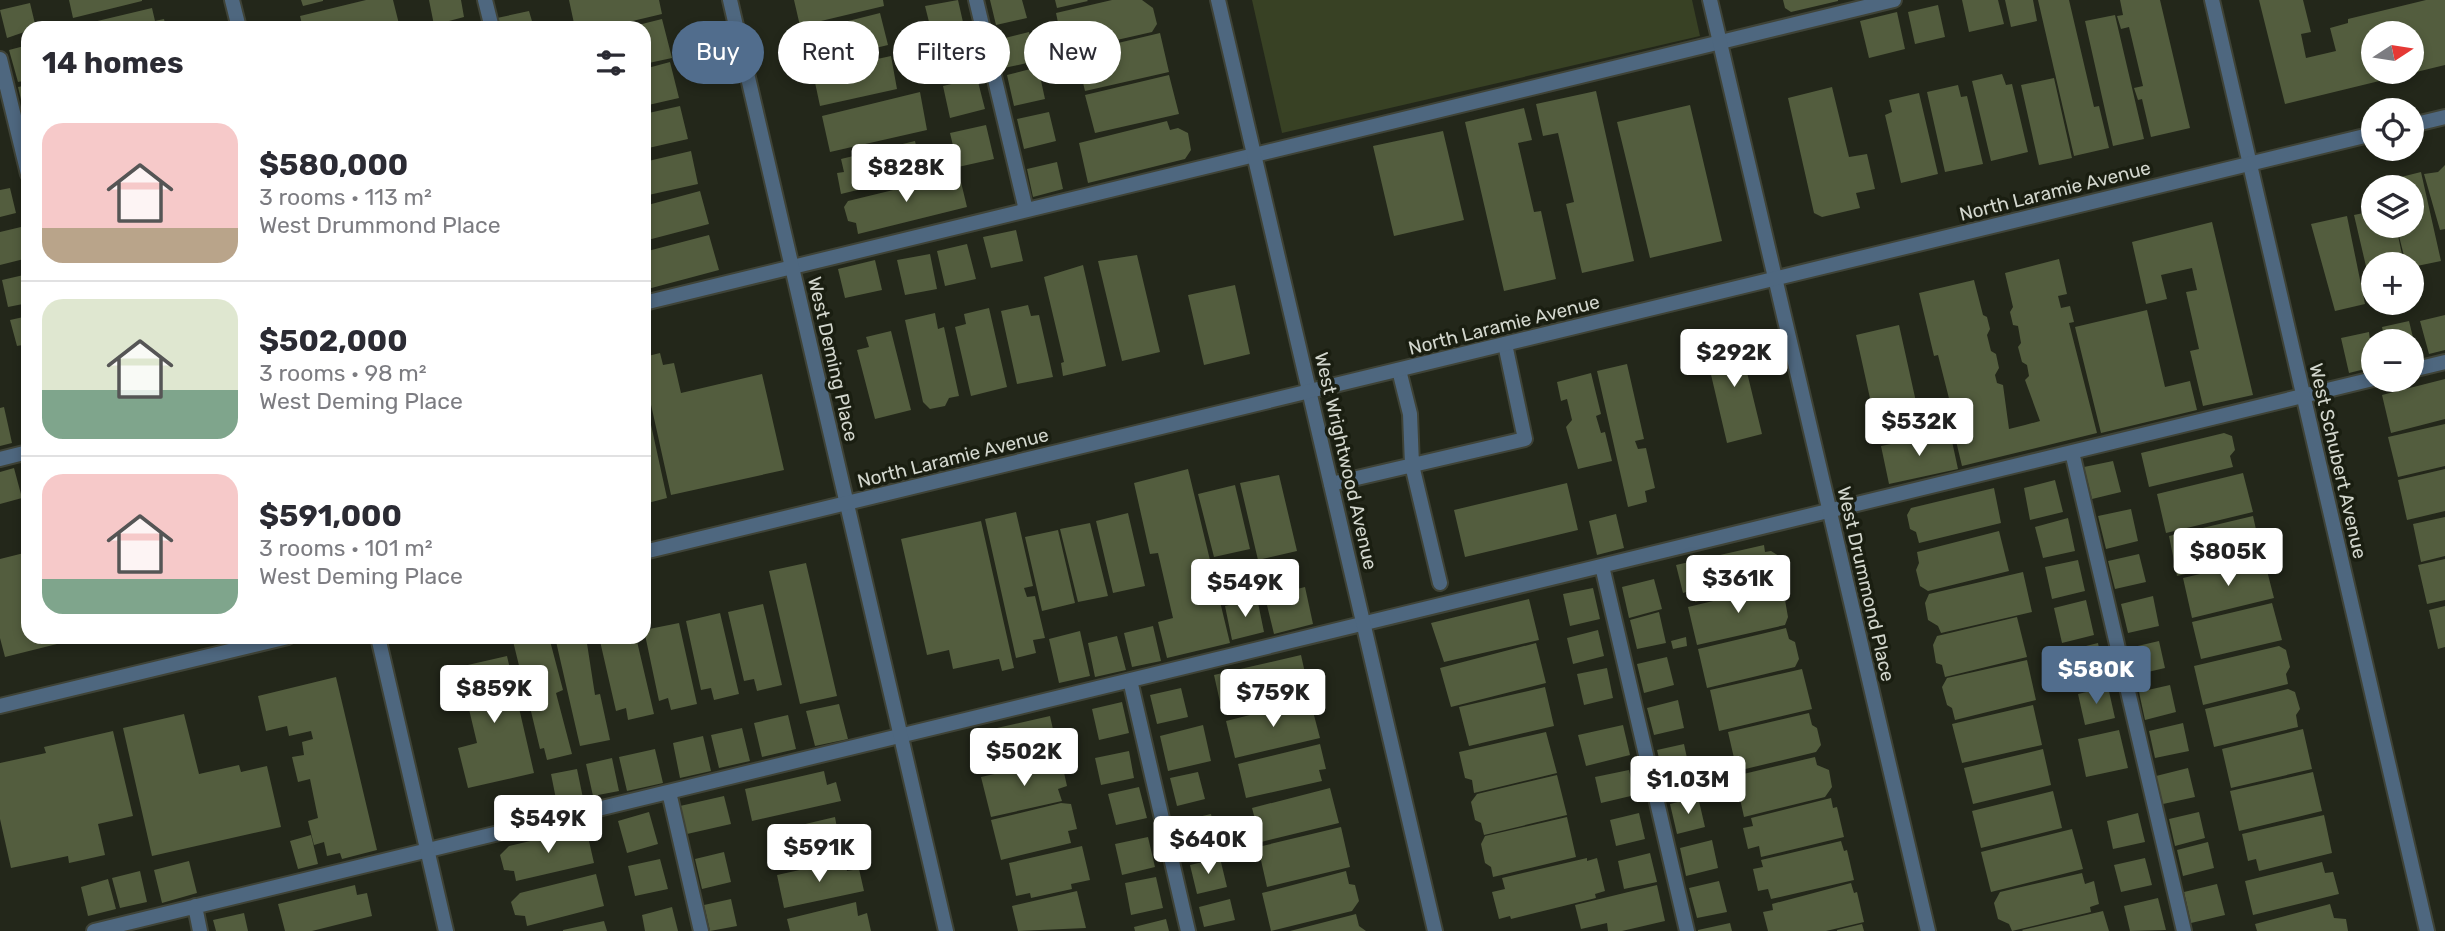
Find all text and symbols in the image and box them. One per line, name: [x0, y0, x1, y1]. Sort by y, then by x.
chip: Buy: [672, 21, 764, 84]
chip: Rent: [778, 21, 879, 84]
chip: Filters: [893, 21, 1010, 84]
chip: New: [1024, 21, 1121, 84]
north arrow: [2361, 21, 2424, 84]
map controls: [2361, 21, 2424, 392]
icon: filters: [592, 44, 630, 82]
text: 14 homes: [42, 45, 184, 81]
button: locate: [2361, 98, 2424, 161]
pin: $828K: [857, 144, 955, 204]
text: $580,000: [259, 147, 408, 183]
icon: home: [98, 151, 182, 235]
text: $828K: [868, 153, 944, 181]
street label: North Laramie Avenue: [1957, 156, 2153, 226]
button: layers: [2361, 175, 2424, 238]
text: 3 rooms · 113 m²: [259, 183, 432, 211]
text: West Drummond Place: [259, 211, 501, 239]
button: +: [2361, 252, 2424, 315]
street label: West Deming Place: [803, 274, 863, 444]
street label: North Laramie Avenue: [1406, 290, 1602, 360]
text: $502,000: [259, 323, 408, 359]
icon: home: [98, 327, 182, 411]
button: −: [2361, 329, 2424, 392]
pin: $292K: [1685, 330, 1783, 389]
text: $292K: [1696, 338, 1772, 366]
street label: West Wrightwood Avenue: [1310, 350, 1382, 572]
text: 3 rooms · 98 m²: [259, 359, 427, 387]
street label: West Schubert Avenue: [2304, 361, 2372, 561]
text: West Deming Place: [259, 387, 463, 415]
pin: $532K: [1870, 398, 1968, 458]
text: $532K: [1881, 407, 1957, 435]
street label: North Laramie Avenue: [855, 423, 1051, 493]
street label: West Drummond Place: [1832, 484, 1900, 684]
text: $591,000: [259, 498, 402, 534]
icon: home: [98, 502, 182, 586]
pin: $805K: [2179, 528, 2277, 588]
text: 3 rooms · 101 m²: [259, 534, 433, 562]
text: $805K: [2190, 537, 2266, 565]
pin: $361K: [1689, 556, 1787, 615]
pin: $549K: [1196, 560, 1294, 619]
text: West Deming Place: [259, 562, 463, 590]
text: $361K: [1702, 564, 1774, 592]
text: $549K: [1207, 568, 1283, 596]
pin: $580K: [2047, 646, 2145, 706]
text: $580K: [2058, 655, 2134, 683]
pin: $859K: [445, 666, 543, 725]
pin: $759K: [1224, 670, 1322, 729]
text: $859K: [456, 674, 532, 702]
text: $759K: [1236, 678, 1310, 706]
pin: $502K: [975, 728, 1073, 788]
text: $502K: [986, 737, 1062, 765]
pin: $1.03M: [1631, 756, 1745, 816]
text: $1.03M: [1646, 765, 1730, 793]
pin: $549K: [499, 796, 597, 855]
text: $549K: [510, 804, 586, 832]
pin: $640K: [1159, 816, 1257, 876]
pin: $591K: [770, 824, 868, 884]
text: $640K: [1170, 825, 1246, 853]
text: $591K: [783, 833, 855, 861]

